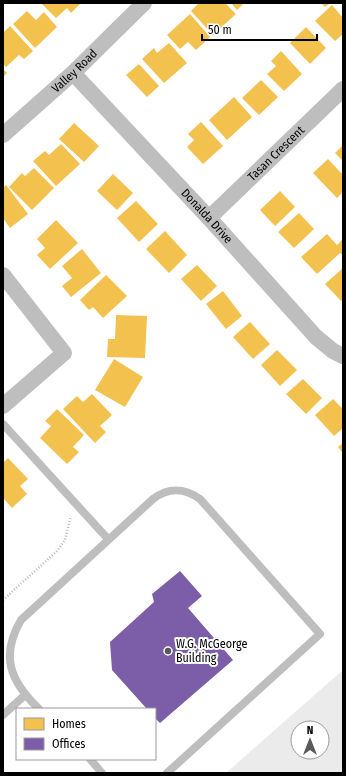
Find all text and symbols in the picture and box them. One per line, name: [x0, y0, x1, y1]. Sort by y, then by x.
scale bar: [202, 16, 317, 42]
text: 50 m: [208, 23, 232, 37]
street label: Valley Road: [49, 46, 100, 95]
street label: Tasan Crescent: [245, 123, 307, 184]
street label: Donalda Drive: [178, 186, 235, 246]
place label: W.G. McGeorge Building: [176, 637, 247, 665]
marker: W.G. McGeorge Building: [163, 646, 173, 656]
legend: [16, 708, 156, 760]
text: Homes: [52, 717, 86, 731]
north arrow: [290, 720, 330, 760]
text: N: [307, 724, 313, 737]
text: Offices: [52, 737, 85, 751]

